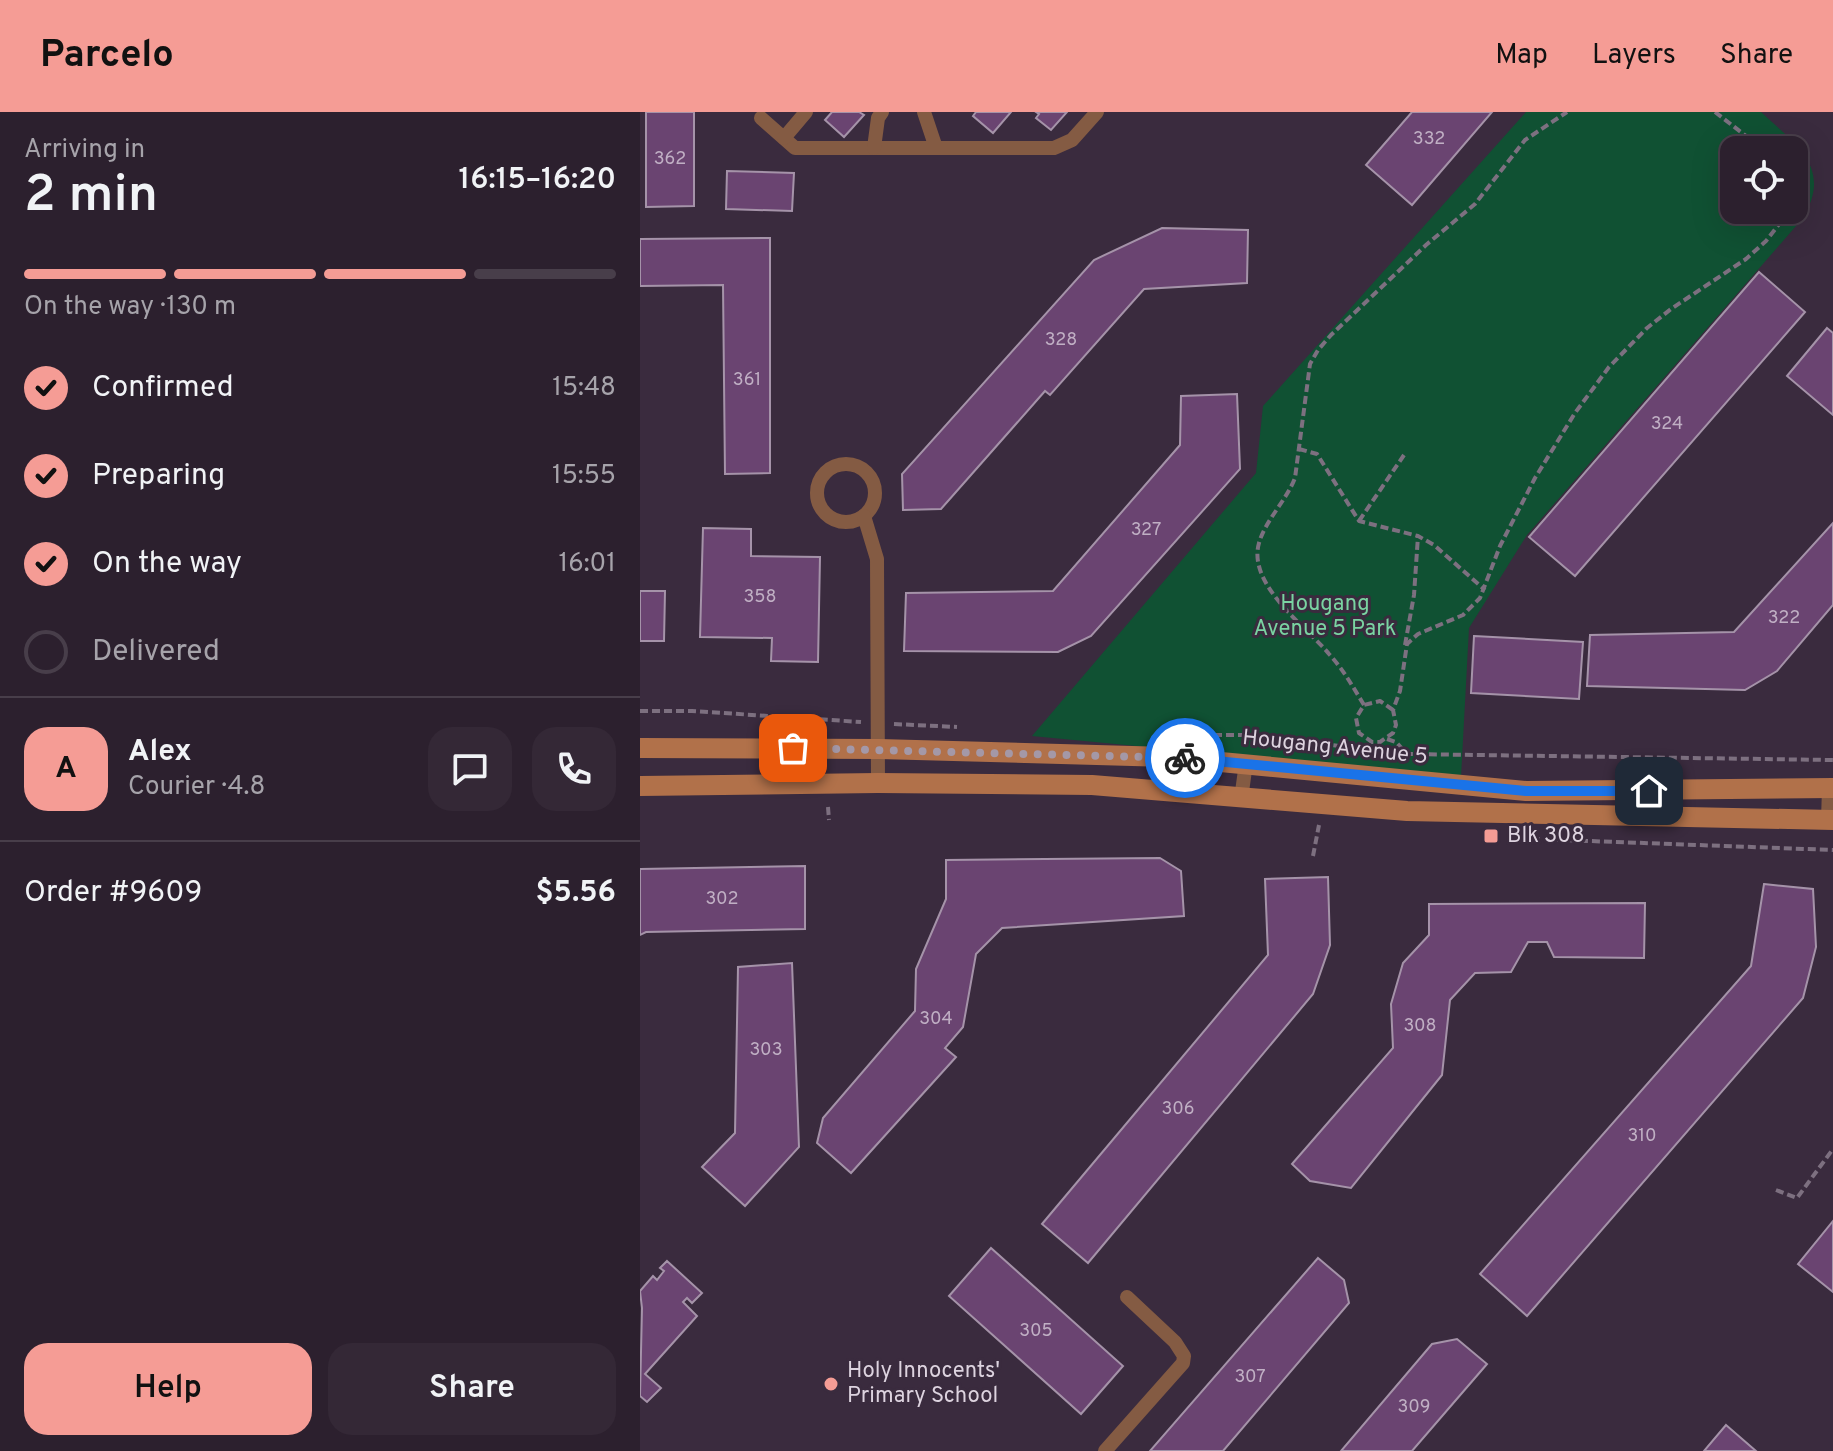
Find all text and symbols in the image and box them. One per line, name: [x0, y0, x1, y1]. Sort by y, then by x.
text: Parcelo: [40, 32, 174, 81]
text: Map: [1495, 38, 1548, 74]
text: Layers: [1592, 38, 1676, 74]
text: Share: [1720, 38, 1793, 74]
house number: 332: [1413, 128, 1445, 151]
text: Arriving in: [24, 134, 145, 167]
map controls: [1720, 136, 1808, 224]
button: locate: [1720, 136, 1808, 224]
house number: 362: [654, 148, 686, 171]
text: 16:15–16:20: [459, 162, 616, 199]
text: 2 min: [24, 164, 158, 230]
text: On the way · 130 m: [24, 291, 236, 324]
house number: 328: [1045, 329, 1077, 352]
icon: check: [24, 366, 68, 410]
house number: 361: [733, 369, 761, 392]
text: Confirmed: [92, 370, 234, 407]
text: 15:48: [552, 372, 616, 405]
house number: 324: [1651, 413, 1683, 436]
icon: check: [24, 454, 68, 498]
text: Preparing: [92, 458, 225, 495]
text: 15:55: [552, 460, 616, 493]
house number: 327: [1131, 519, 1161, 542]
icon: check: [24, 542, 68, 586]
text: On the way: [92, 546, 242, 583]
text: 16:01: [559, 548, 616, 581]
house number: 358: [743, 586, 777, 609]
park label: Hougang Avenue 5 Park: [1254, 591, 1396, 643]
house number: 322: [1768, 607, 1800, 630]
text: Delivered: [92, 634, 220, 671]
pin: [759, 714, 827, 782]
courier: [1145, 718, 1225, 798]
street label: Hougang Avenue 5: [1241, 725, 1429, 771]
icon: bag: [771, 726, 815, 770]
button: chat: [428, 727, 512, 811]
button: phone: [532, 727, 616, 811]
text: Alex: [128, 734, 192, 771]
icon: bike: [1163, 736, 1207, 780]
text: A: [55, 751, 77, 788]
pin: [1615, 757, 1683, 825]
icon: home: [1627, 769, 1671, 813]
text: Courier · 4.8: [128, 771, 265, 804]
place label: Blk 308: [1507, 823, 1585, 850]
marker: Blk 308: [1482, 827, 1500, 845]
text: Order #9609: [24, 875, 202, 912]
text: $5.56: [536, 875, 616, 912]
house number: 302: [705, 888, 739, 911]
house number: 304: [919, 1008, 953, 1031]
house number: 308: [1403, 1015, 1437, 1038]
house number: 303: [749, 1039, 783, 1062]
house number: 306: [1162, 1098, 1194, 1121]
house number: 310: [1627, 1125, 1657, 1148]
house number: 305: [1019, 1320, 1053, 1343]
button: Help: [24, 1343, 312, 1435]
button: Share: [328, 1343, 616, 1435]
place label: Holy Innocents' Primary School: [847, 1358, 1000, 1410]
house number: 307: [1234, 1366, 1266, 1389]
marker: Holy Innocents' Primary School: [822, 1375, 840, 1393]
house number: 309: [1398, 1396, 1430, 1419]

